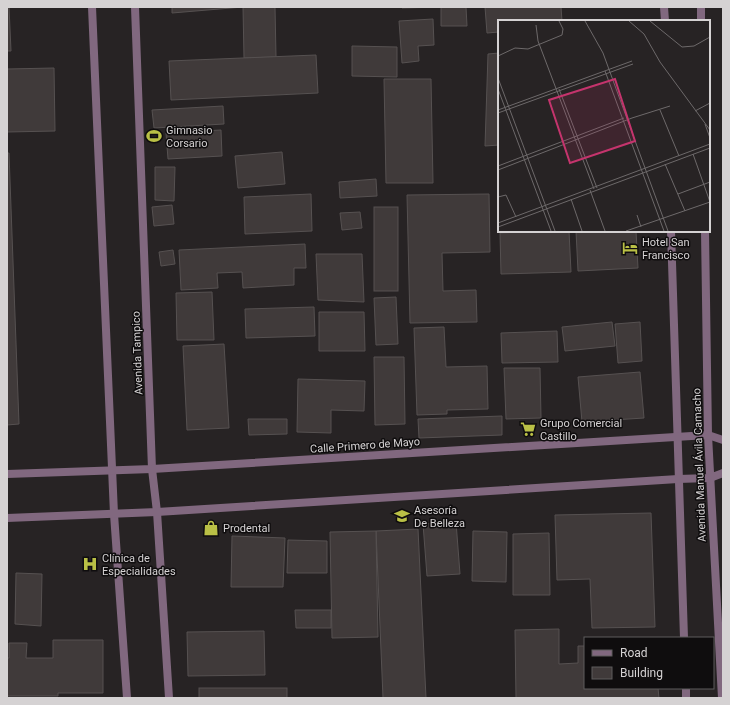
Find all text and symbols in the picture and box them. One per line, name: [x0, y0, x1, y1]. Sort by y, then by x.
inset map: [498, 20, 710, 232]
place label: Gimnasio Corsario: [166, 124, 213, 150]
sports icon: Gimnasio Corsario: [145, 127, 163, 145]
place label: Hotel San Francisco: [642, 236, 690, 262]
hotel icon: Hotel San Francisco: [621, 239, 639, 257]
street label: Avenida Tampico: [130, 311, 145, 395]
street label: Avenida Manuel Ávila Camacho: [690, 388, 709, 542]
place label: Grupo Comercial Castillo: [540, 417, 622, 443]
supermarket icon: Grupo Comercial Castillo: [519, 420, 537, 438]
street label: Calle Primero de Mayo: [310, 435, 420, 456]
place label: Asesoría De Belleza: [414, 504, 465, 530]
school or university icon: Asesoría De Belleza: [393, 507, 411, 525]
shop icon: Prodental: [202, 519, 220, 537]
place label: Prodental: [223, 522, 270, 535]
place label: Clínica de Especialidades: [102, 552, 176, 578]
hospital icon: Clínica de Especialidades: [81, 555, 99, 573]
legend: [584, 637, 714, 689]
text: Road: [620, 646, 648, 660]
text: Building: [620, 666, 663, 680]

